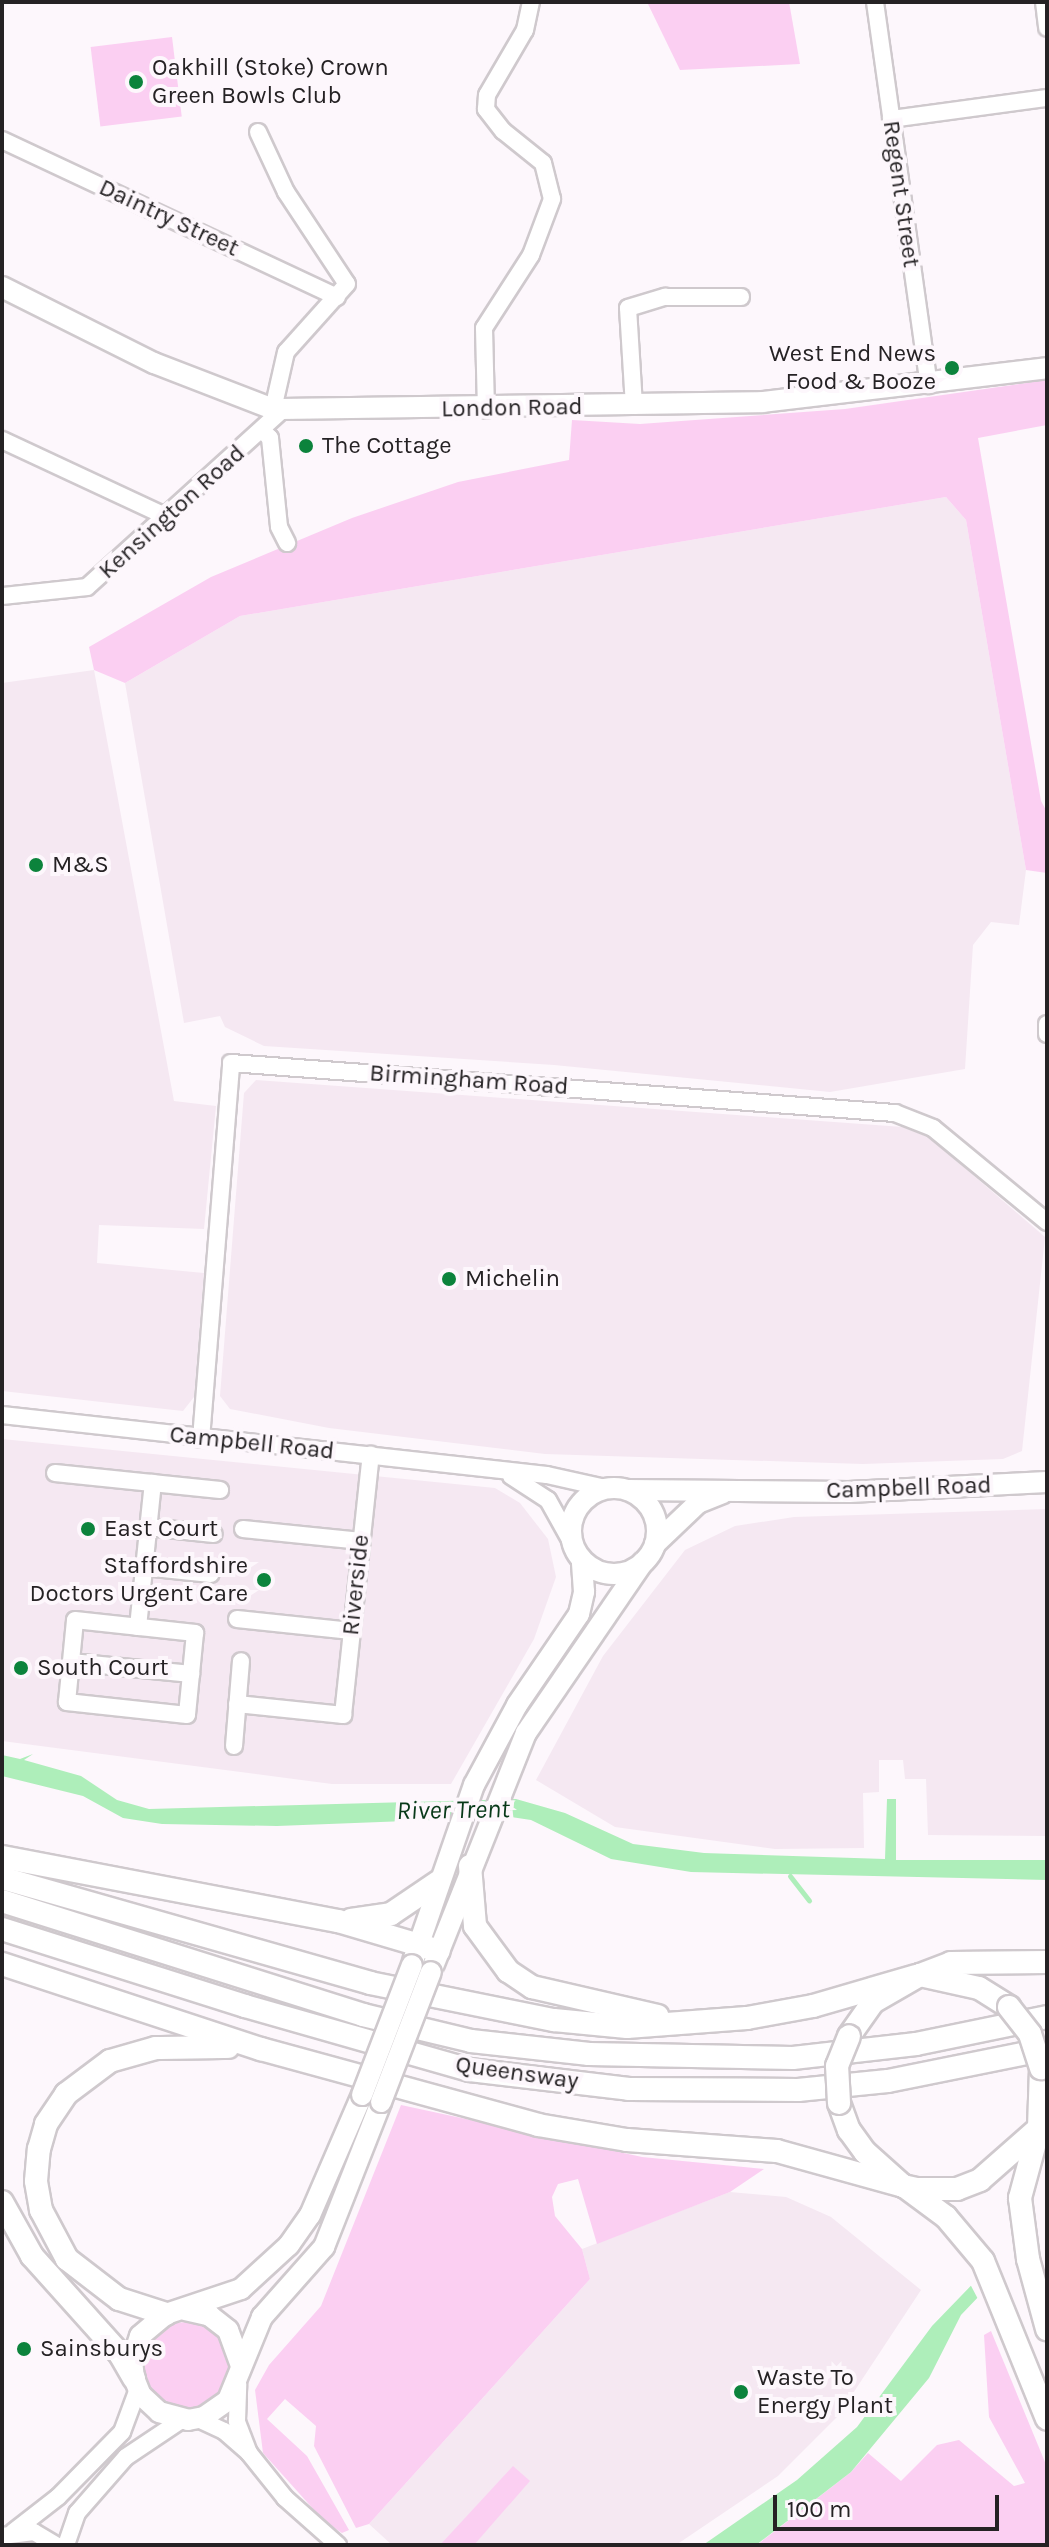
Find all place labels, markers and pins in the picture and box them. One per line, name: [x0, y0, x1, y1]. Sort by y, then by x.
place label: Oakhill (Stoke) Crown Green Bowls Club: [152, 54, 389, 110]
marker: Oakhill (Stoke) Crown Green Bowls Club: [127, 73, 145, 91]
place label: West End News Food & Booze: [769, 340, 936, 396]
marker: West End News Food & Booze: [943, 359, 961, 377]
place label: The Cottage: [322, 432, 451, 460]
marker: The Cottage: [297, 437, 315, 455]
place label: M&S: [52, 851, 109, 879]
marker: M&S: [27, 856, 45, 874]
place label: Michelin: [465, 1265, 560, 1293]
marker: Michelin: [440, 1270, 458, 1288]
place label: East Court: [104, 1515, 218, 1543]
marker: East Court: [79, 1520, 97, 1538]
place label: Staffordshire Doctors Urgent Care: [30, 1552, 248, 1608]
marker: Staffordshire Doctors Urgent Care: [255, 1571, 273, 1589]
place label: South Court: [37, 1654, 168, 1682]
marker: South Court: [12, 1659, 30, 1677]
place label: Sainsburys: [40, 2335, 163, 2363]
marker: Sainsburys: [15, 2340, 33, 2358]
place label: Waste To Energy Plant: [757, 2364, 893, 2420]
marker: Waste To Energy Plant: [732, 2383, 750, 2401]

